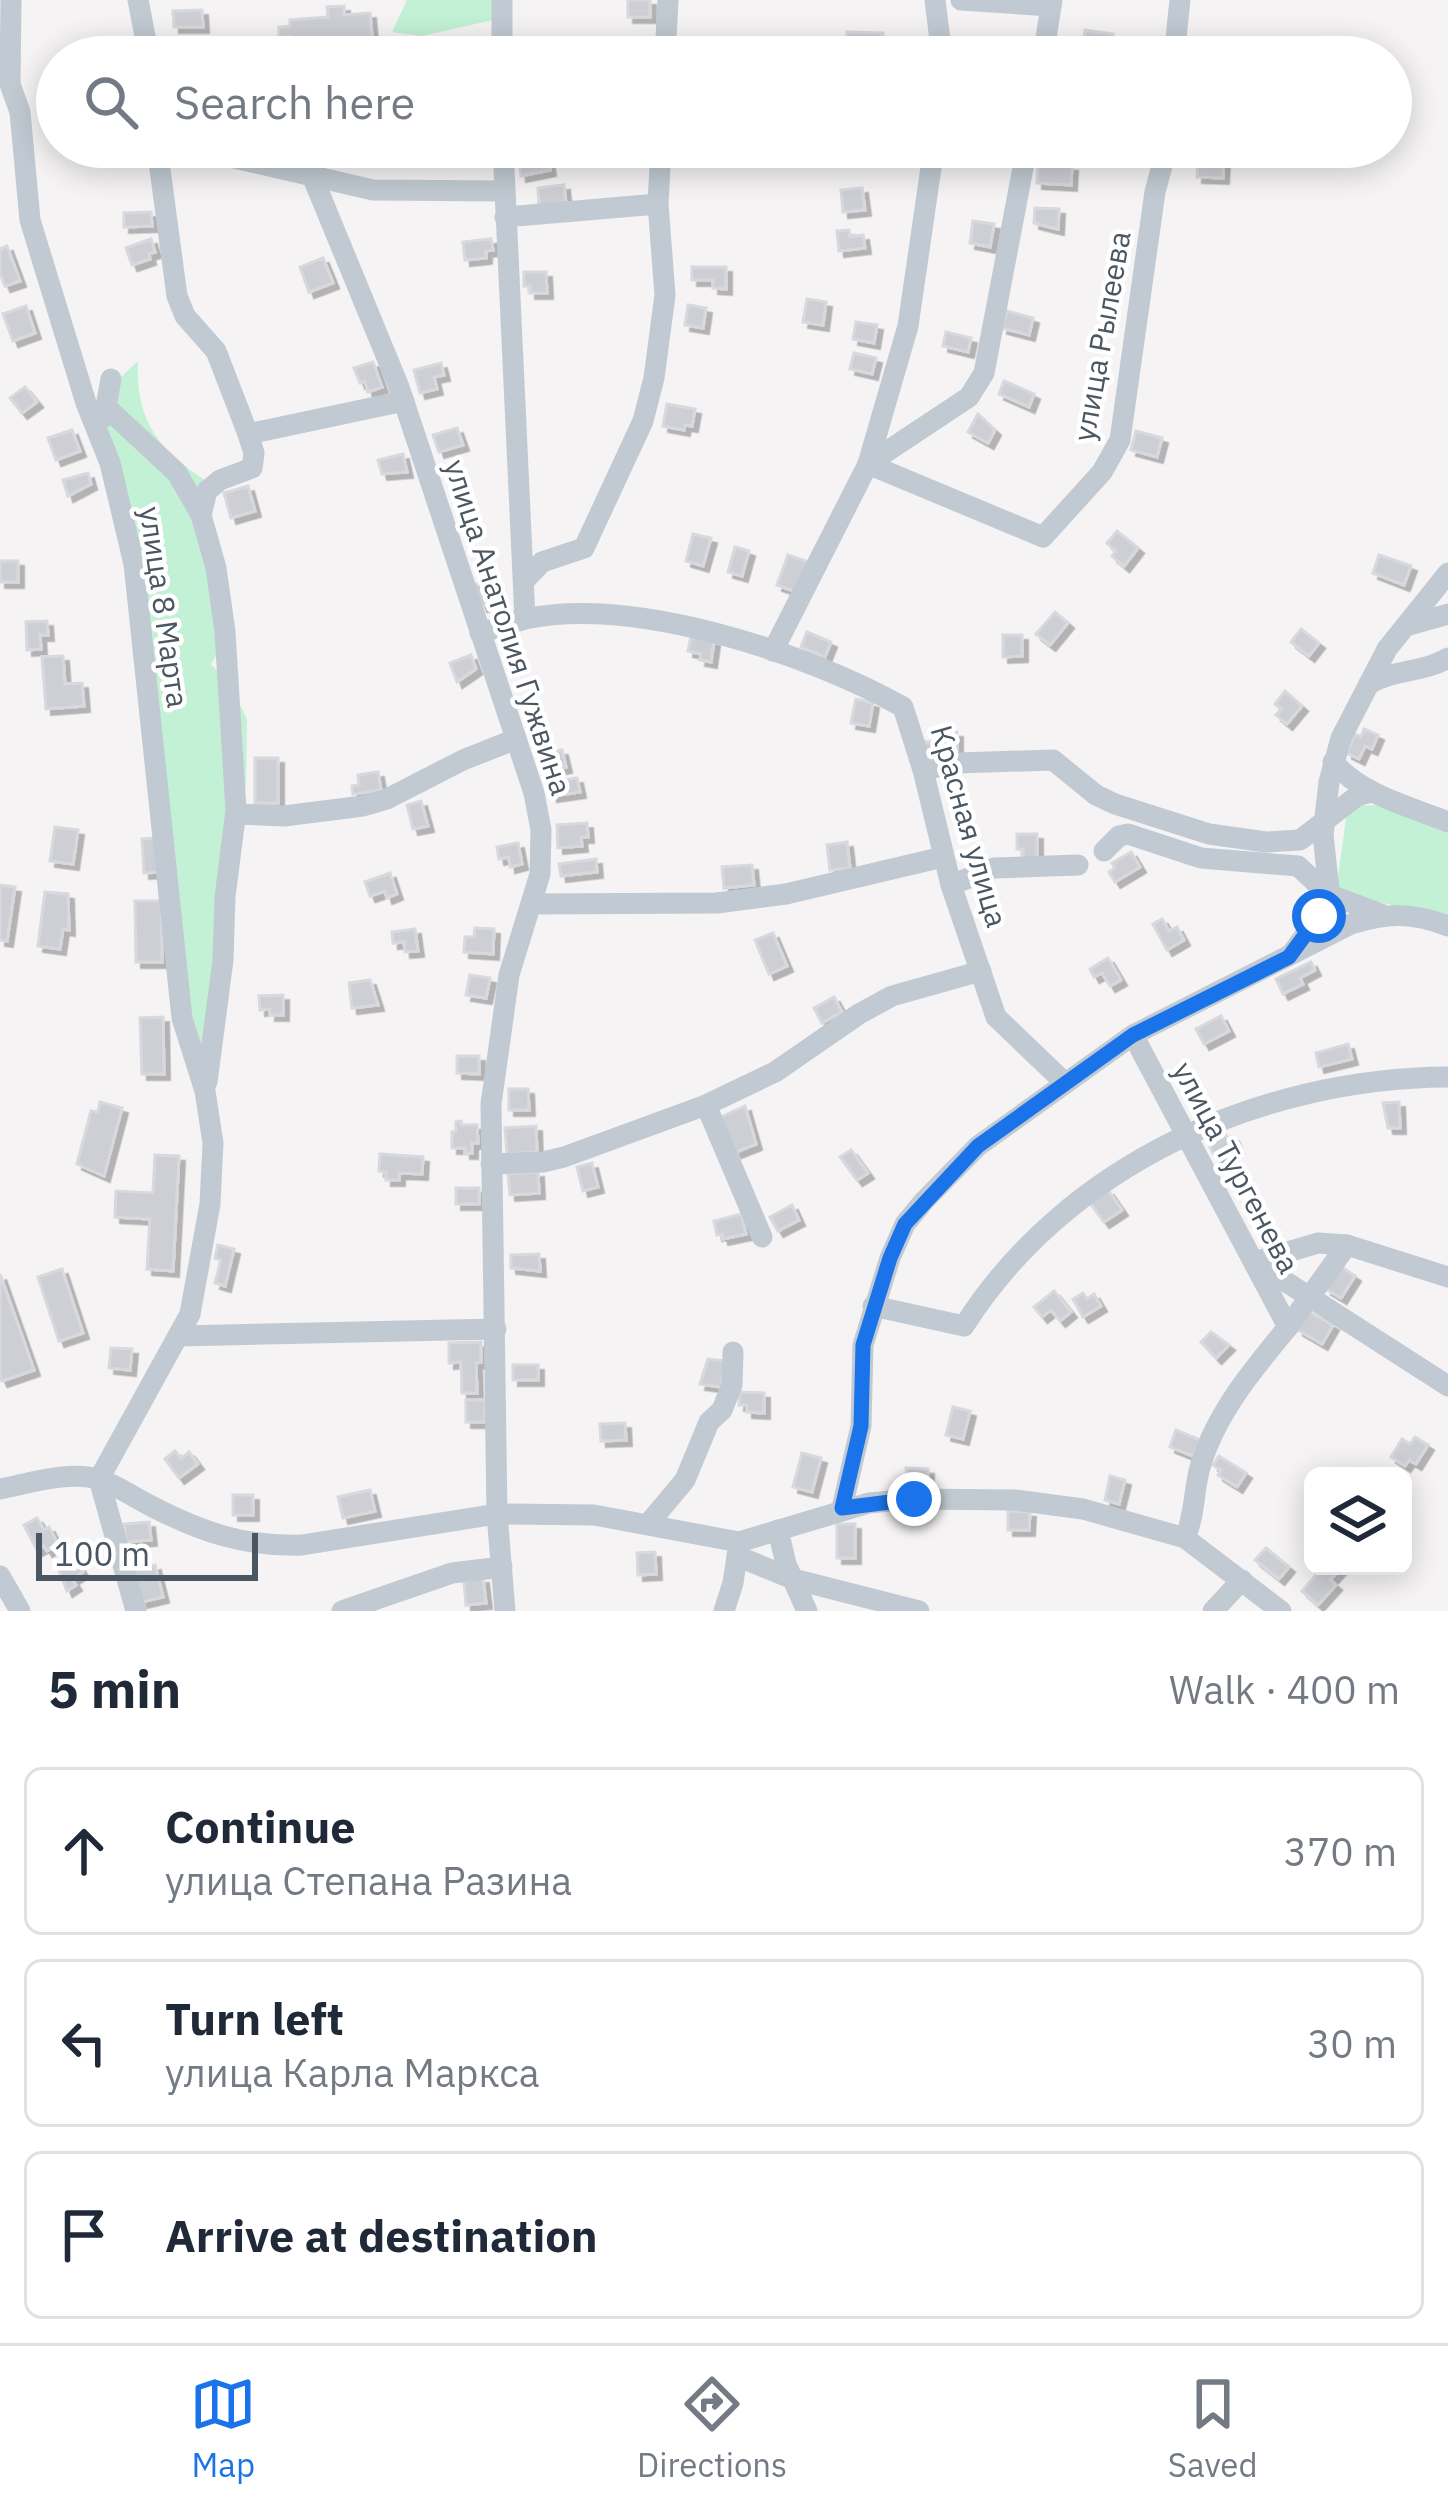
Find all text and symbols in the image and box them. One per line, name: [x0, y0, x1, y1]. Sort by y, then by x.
search box: [36, 36, 1412, 168]
icon: search: [78, 69, 144, 135]
text: Search here: [174, 73, 415, 131]
street label: улица Рылеева: [1063, 228, 1139, 444]
street label: улица Анатолия Гужвина: [436, 454, 582, 800]
street label: улица 8 Марта: [132, 504, 198, 710]
street label: Красная улица: [923, 721, 1017, 931]
route start: [1292, 889, 1346, 943]
street label: улица Тургенева: [1165, 1054, 1309, 1280]
map controls: [1304, 1467, 1412, 1575]
button: layers: [1304, 1467, 1412, 1575]
route end: [887, 1472, 941, 1526]
scale bar: [36, 1527, 258, 1580]
text: 100 m: [54, 1532, 150, 1575]
text: 5 min: [48, 1656, 181, 1722]
text: Walk · 400 m: [1169, 1664, 1400, 1715]
text: Continue: [165, 1797, 356, 1855]
icon: ahead: [51, 1818, 117, 1884]
text: 370 m: [1284, 1826, 1397, 1877]
text: улица Степана Разина: [165, 1855, 572, 1906]
text: Turn left: [165, 1989, 344, 2047]
icon: left: [51, 2010, 117, 2076]
text: 30 m: [1307, 2018, 1397, 2069]
text: улица Карла Маркса: [165, 2047, 540, 2098]
icon: arrive: [51, 2202, 117, 2268]
text: Arrive at destination: [165, 2206, 598, 2264]
tab: Map: [190, 2371, 256, 2486]
tab: Directions: [637, 2371, 787, 2486]
tab: Saved: [1168, 2371, 1258, 2486]

